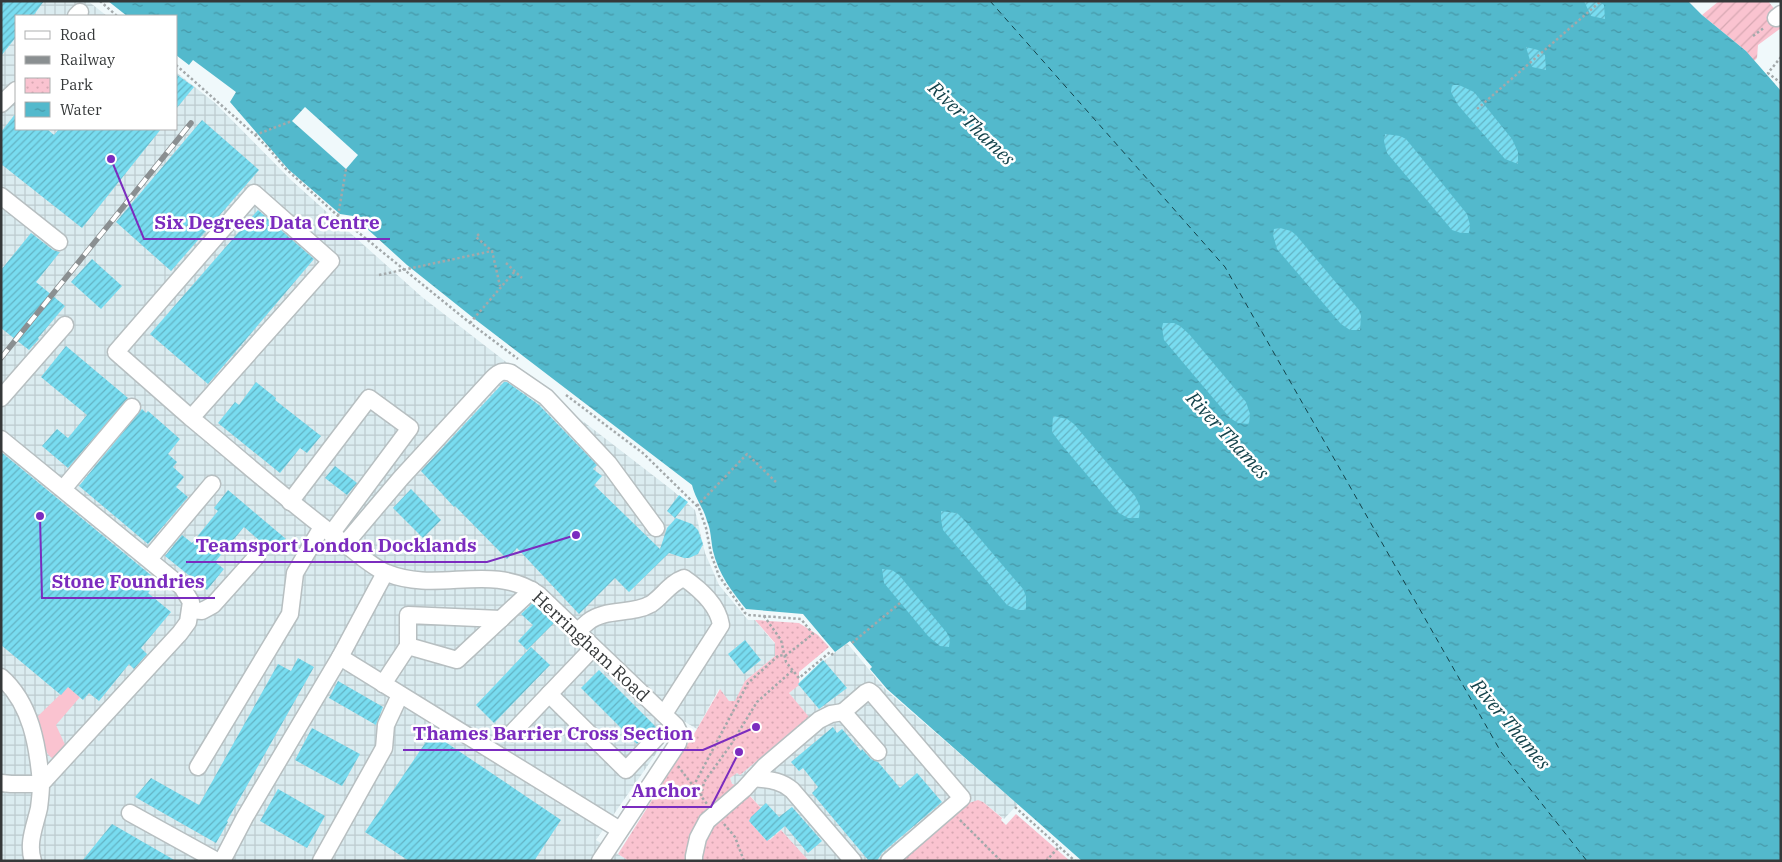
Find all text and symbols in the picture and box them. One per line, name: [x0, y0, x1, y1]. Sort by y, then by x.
legend: [15, 15, 178, 130]
text: Road: [60, 25, 96, 44]
text: Railway: [60, 50, 115, 69]
text: Park: [60, 75, 93, 94]
water label: River Thames: [923, 75, 1020, 170]
text: Water: [60, 100, 102, 119]
callout: Six Degrees Data Centre: [144, 205, 390, 239]
text: Six Degrees Data Centre: [154, 210, 380, 234]
water label: River Thames: [1181, 386, 1275, 484]
callout: Teamsport London Docklands: [186, 528, 487, 562]
text: Teamsport London Docklands: [195, 533, 477, 557]
callout: Stone Foundries: [42, 564, 215, 598]
text: Stone Foundries: [51, 569, 205, 593]
street label: Herringham Road: [528, 586, 654, 706]
water label: River Thames: [1466, 673, 1556, 774]
callout: Thames Barrier Cross Section: [403, 716, 703, 750]
text: Thames Barrier Cross Section: [413, 721, 694, 745]
callout: Anchor: [622, 773, 711, 807]
text: Anchor: [632, 778, 701, 802]

